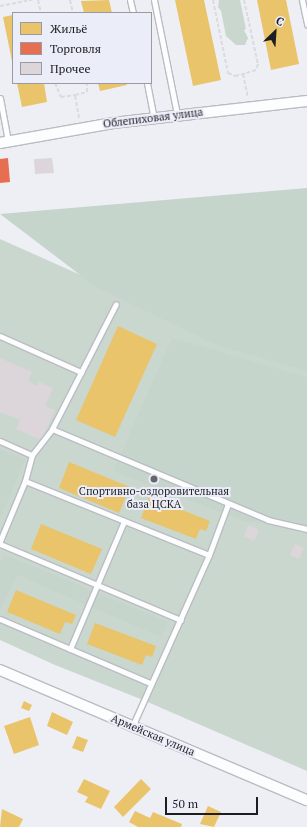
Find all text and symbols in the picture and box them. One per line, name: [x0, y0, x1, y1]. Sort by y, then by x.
legend: [12, 12, 152, 84]
north arrow: [255, 12, 295, 52]
text: С: [274, 13, 286, 29]
text: Жильё: [50, 21, 87, 36]
text: Торговля: [50, 41, 101, 56]
text: Прочее: [50, 61, 91, 76]
street label: Облепиховая улица: [102, 105, 204, 131]
marker: Спортивно-оздоровительная база ЦСКА: [149, 474, 159, 484]
place label: Спортивно-оздоровительная база ЦСКА: [79, 485, 229, 511]
street label: Армейская улица: [109, 711, 197, 759]
scale bar: [167, 789, 260, 815]
text: 50 m: [172, 796, 198, 811]

